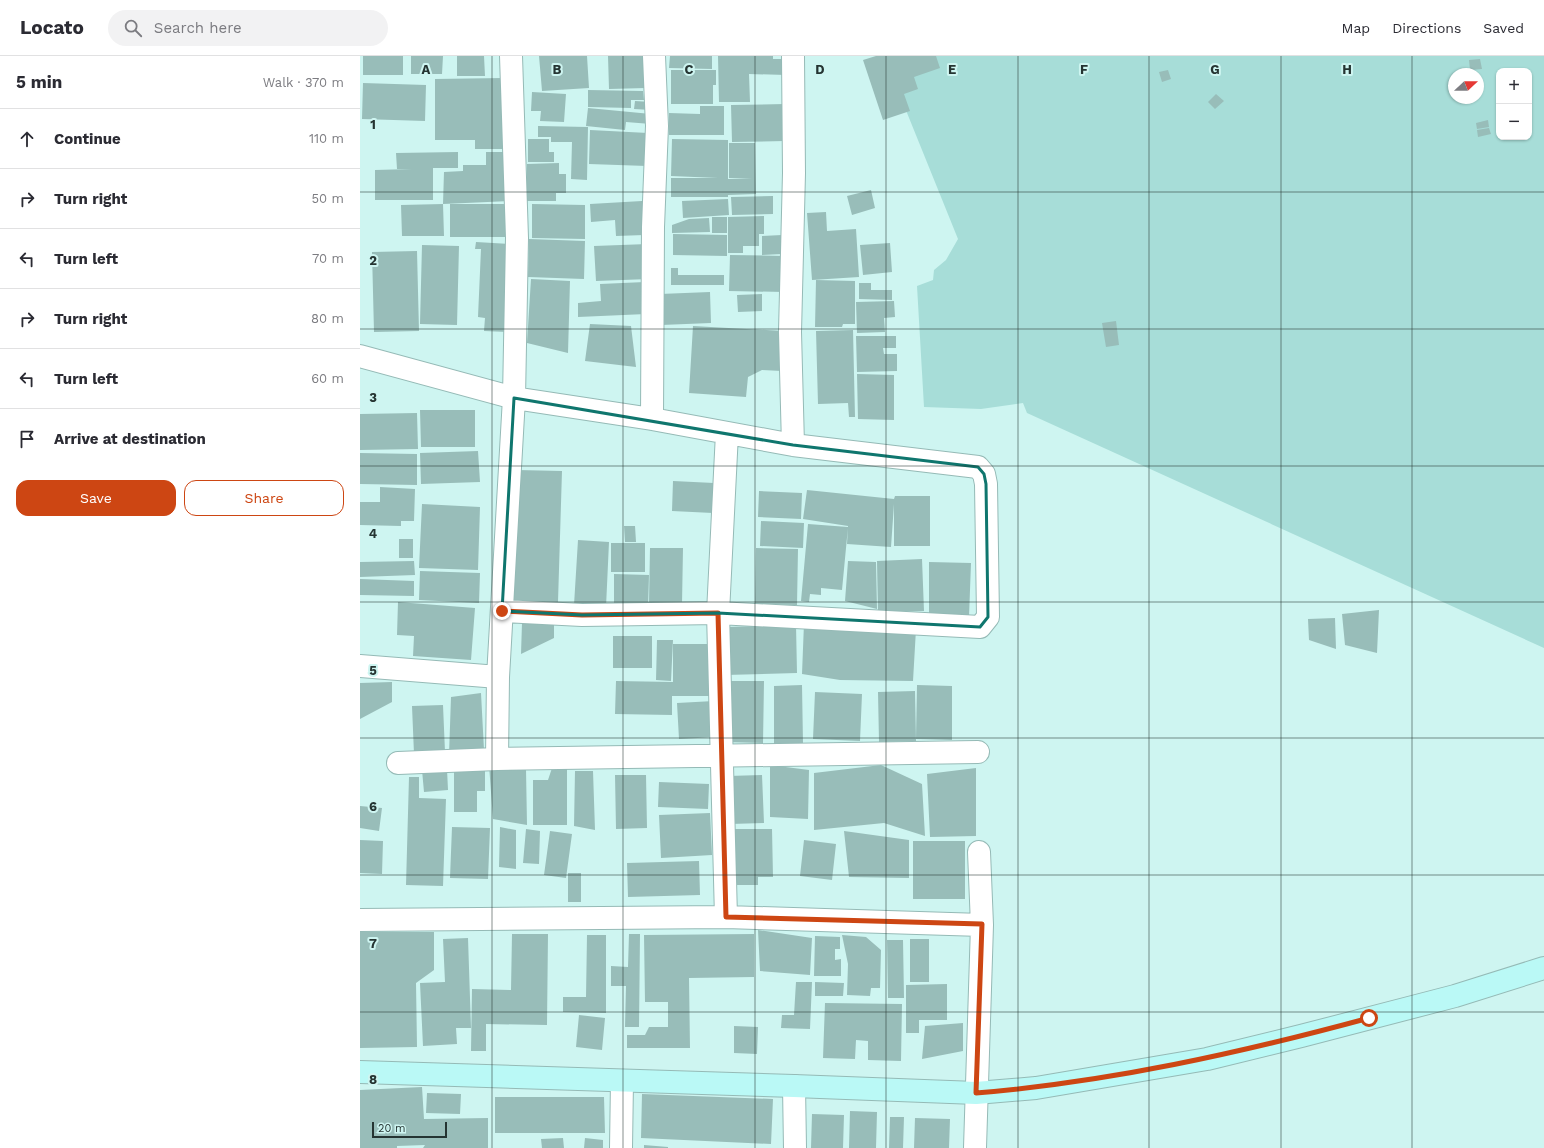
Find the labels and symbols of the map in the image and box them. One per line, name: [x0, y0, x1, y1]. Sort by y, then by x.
text: A: [422, 62, 431, 77]
text: B: [553, 62, 562, 77]
text: C: [685, 62, 694, 77]
text: D: [815, 62, 825, 77]
text: E: [948, 62, 956, 77]
text: F: [1080, 62, 1088, 77]
text: G: [1210, 62, 1220, 77]
text: H: [1342, 62, 1352, 77]
north arrow: [1448, 68, 1484, 104]
text: 1: [370, 117, 376, 132]
text: 2: [369, 253, 377, 268]
text: 3: [369, 390, 377, 405]
text: 4: [369, 526, 378, 541]
route end: [493, 602, 511, 620]
text: 5: [369, 663, 377, 678]
text: 6: [369, 799, 377, 814]
text: 7: [369, 936, 377, 951]
route start: [1360, 1009, 1378, 1027]
text: 8: [369, 1072, 377, 1087]
scale bar: [372, 1120, 447, 1139]

